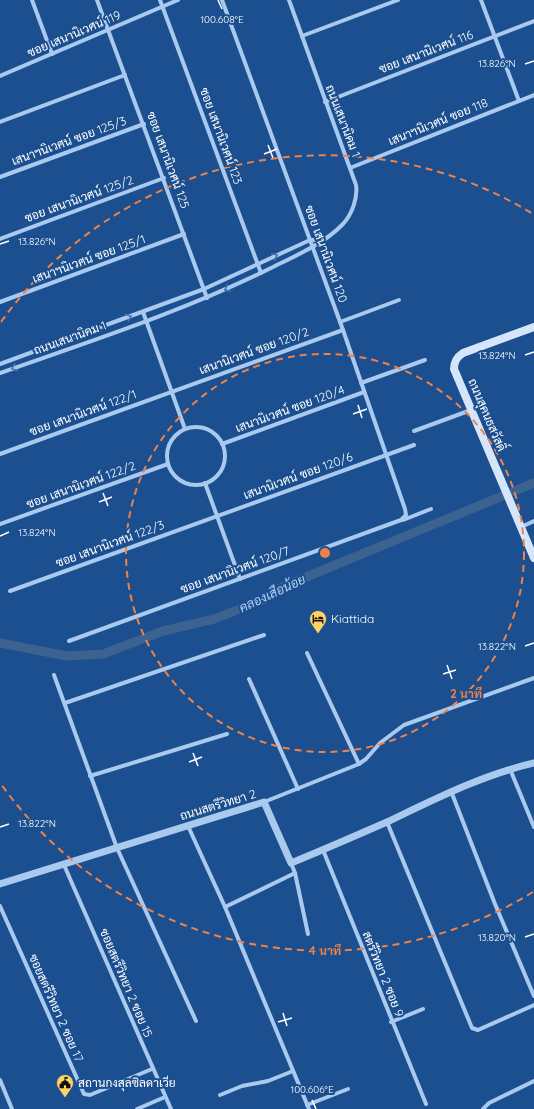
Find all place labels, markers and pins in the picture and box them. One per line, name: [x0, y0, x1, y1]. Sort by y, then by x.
centre of rings: [318, 546, 332, 560]
hotel icon: Kiattida: [308, 609, 328, 634]
place label: Kiattida: [331, 611, 374, 626]
public building icon: สถานกงสุลซิลดาเวีย: [55, 1073, 75, 1098]
place label: สถานกงสุลซิลดาเวีย: [78, 1075, 176, 1092]

